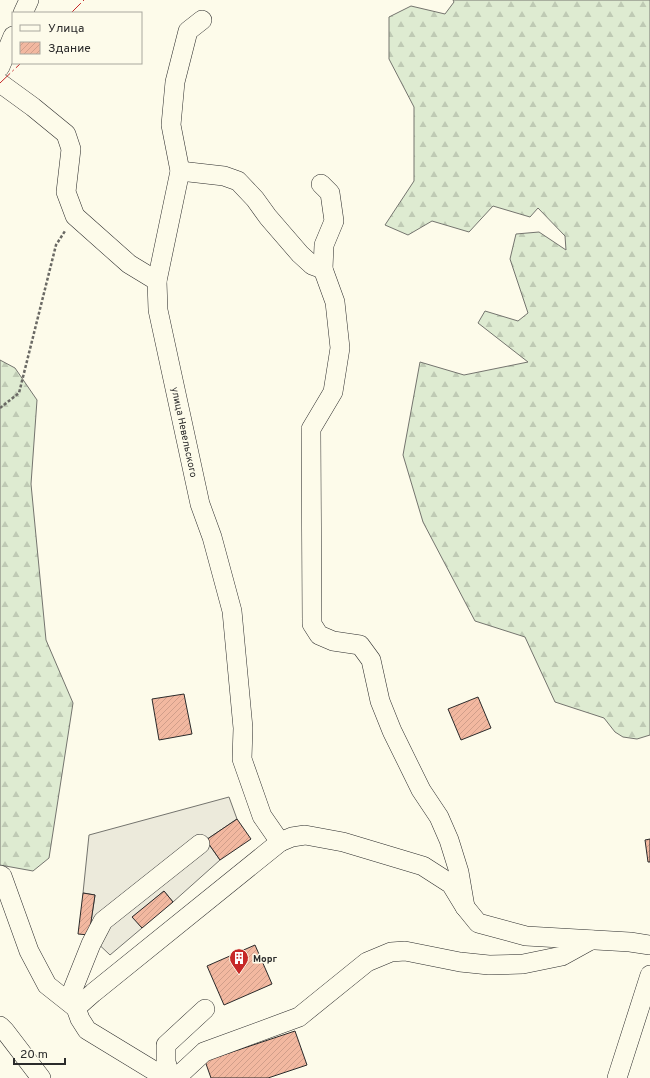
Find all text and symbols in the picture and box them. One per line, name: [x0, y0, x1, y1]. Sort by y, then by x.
legend: [12, 12, 142, 64]
text: Улица: [48, 21, 84, 37]
text: Здание: [48, 41, 91, 57]
street label: улица Невельского: [168, 386, 200, 479]
building icon: Морг: [228, 947, 250, 975]
place label: Морг: [253, 953, 278, 966]
scale bar: [14, 1040, 65, 1066]
text: 20 m: [20, 1047, 48, 1063]

